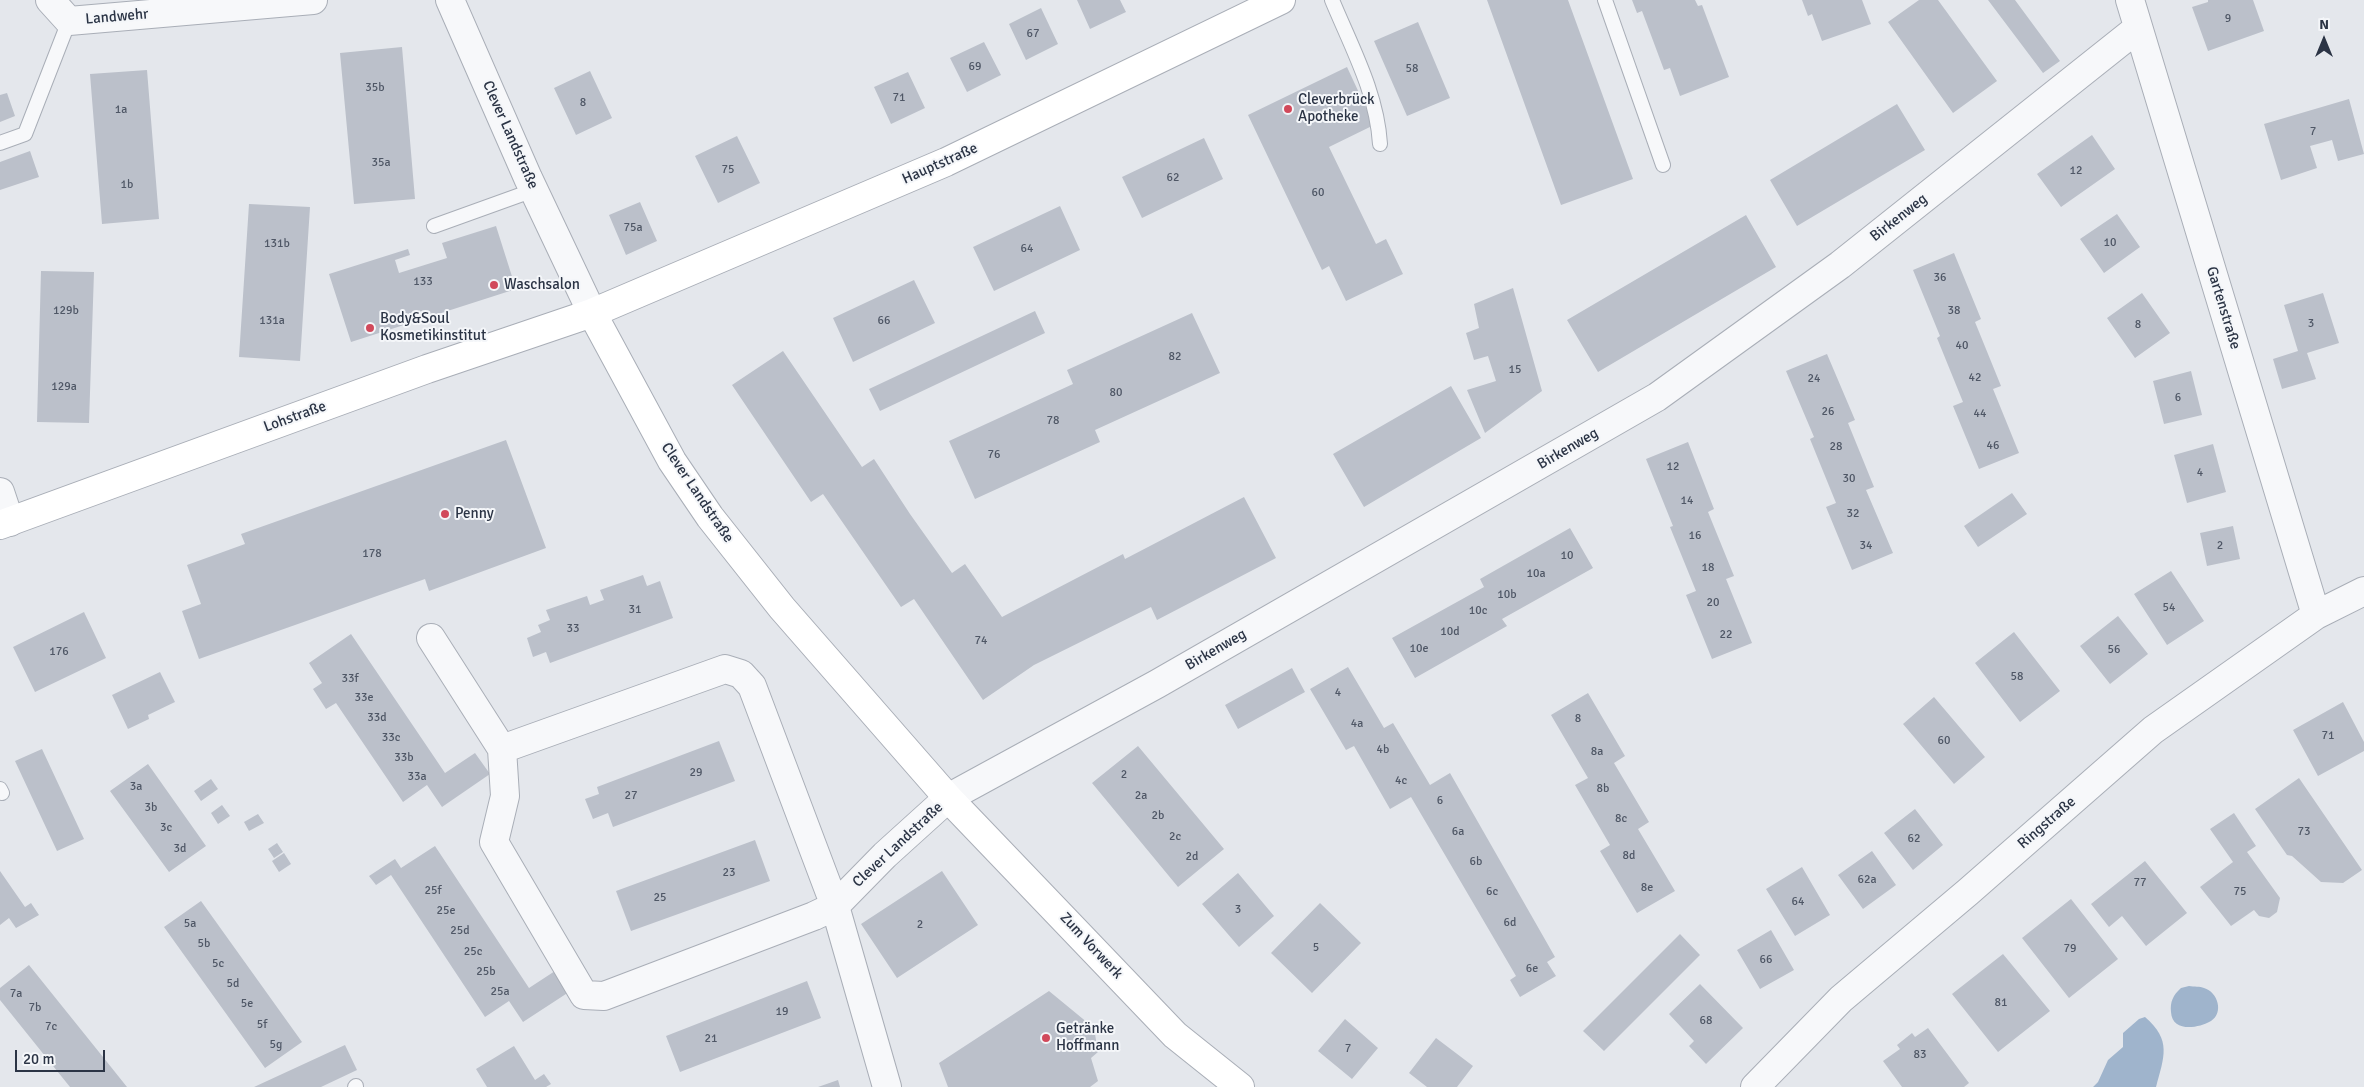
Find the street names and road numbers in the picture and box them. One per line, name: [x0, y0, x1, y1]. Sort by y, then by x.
street label: Landwehr: [85, 5, 149, 29]
street label: Clever Landstraße: [478, 78, 542, 192]
street label: Hauptstraße: [899, 139, 981, 189]
street label: Birkenweg: [1867, 190, 1931, 246]
street label: Gartenstraße: [2202, 264, 2244, 352]
street label: Lohstraße: [261, 397, 329, 437]
street label: Birkenweg: [1534, 424, 1602, 474]
street label: Clever Landstraße: [657, 440, 737, 546]
street label: Birkenweg: [1182, 625, 1250, 675]
street label: Ringstraße: [2014, 793, 2080, 853]
street label: Clever Landstraße: [849, 799, 947, 891]
street label: Zum Vorwerk: [1056, 909, 1126, 983]

